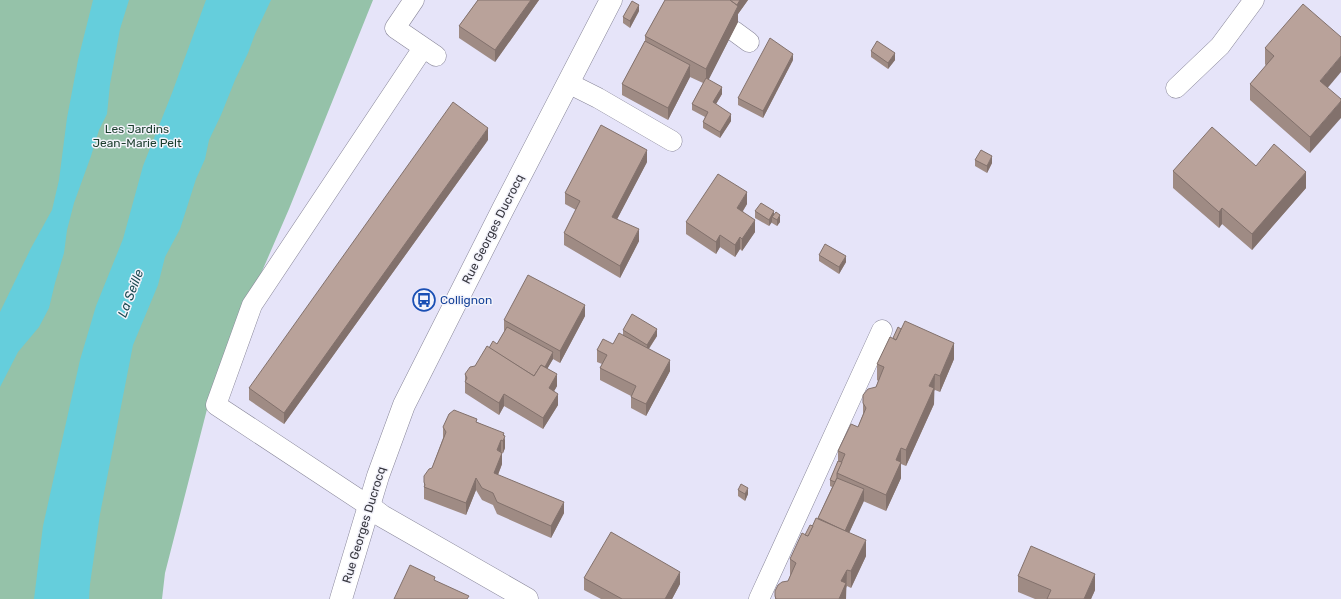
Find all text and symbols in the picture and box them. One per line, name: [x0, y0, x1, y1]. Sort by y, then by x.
park label: Les Jardins Jean-Marie Pelt: [92, 122, 182, 150]
street label: Rue Georges Ducrocq: [459, 172, 527, 286]
water label: La Seille: [114, 267, 146, 319]
bus stop icon: Collignon: [411, 287, 437, 313]
place label: Collignon: [440, 293, 492, 307]
street label: Rue Georges Ducrocq: [340, 465, 388, 585]

